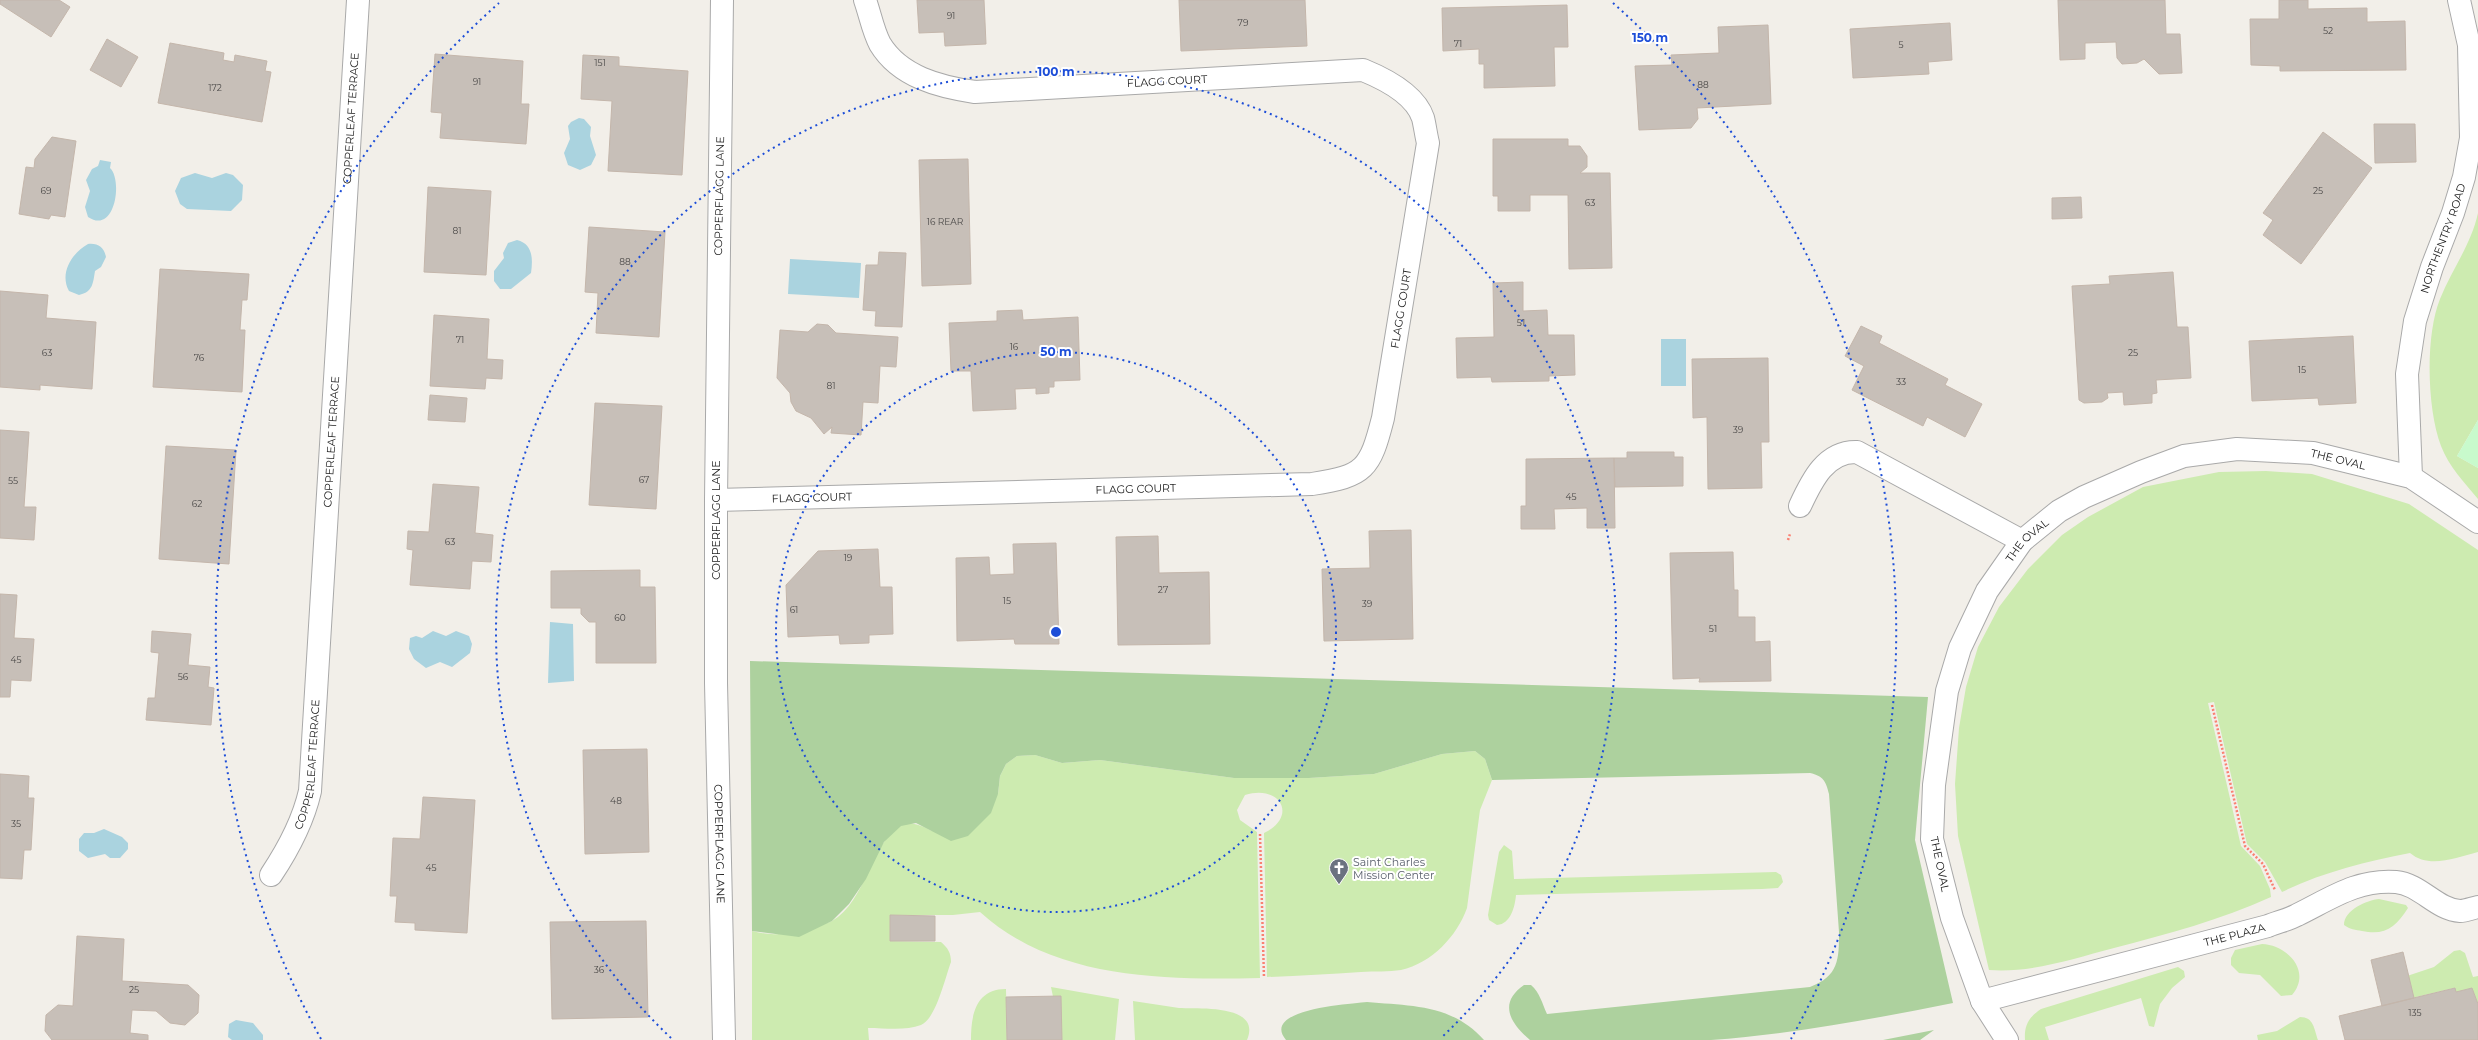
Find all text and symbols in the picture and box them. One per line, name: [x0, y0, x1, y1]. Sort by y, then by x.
house number: 91: [947, 10, 955, 21]
house number: 79: [1238, 17, 1249, 28]
house number: 52: [2323, 25, 2333, 36]
text: 150 m: [1632, 30, 1668, 45]
house number: 71: [1454, 38, 1462, 49]
house number: 5: [1898, 39, 1904, 50]
street label: COPPERLEAF TERRACE: [340, 52, 362, 185]
house number: 151: [594, 57, 606, 68]
text: 100 m: [1038, 64, 1074, 79]
street label: FLAGG COURT: [1126, 72, 1208, 90]
house number: 91: [473, 76, 481, 87]
house number: 88: [1697, 79, 1709, 90]
house number: 172: [208, 82, 222, 93]
street label: COPPERFLAGG LANE: [711, 136, 727, 256]
street label: NORTHENTRY ROAD: [2417, 182, 2469, 295]
house number: 69: [41, 185, 52, 196]
house number: 25: [2313, 185, 2323, 196]
house number: 63: [1585, 197, 1595, 208]
house number: 16 REAR: [927, 216, 964, 227]
house number: 81: [453, 225, 462, 236]
house number: 88: [619, 256, 631, 267]
street label: FLAGG COURT: [1387, 267, 1414, 349]
house number: 51: [1517, 317, 1525, 328]
house number: 71: [456, 334, 464, 345]
house number: 16: [1010, 341, 1019, 352]
text: 50 m: [1040, 344, 1072, 359]
house number: 63: [42, 347, 52, 358]
house number: 25: [2128, 347, 2138, 358]
house number: 76: [194, 352, 205, 363]
house number: 15: [2298, 364, 2306, 375]
street label: COPPERLEAF TERRACE: [320, 376, 342, 508]
house number: 33: [1896, 376, 1906, 387]
house number: 81: [827, 380, 836, 391]
house number: 39: [1733, 424, 1744, 435]
street label: THE OVAL: [2309, 446, 2368, 473]
street label: COPPERFLAGG LANE: [709, 460, 723, 580]
house number: 67: [639, 474, 649, 485]
house number: 55: [8, 475, 18, 486]
street label: FLAGG COURT: [1095, 481, 1177, 497]
street label: FLAGG COURT: [771, 489, 853, 506]
house number: 45: [1565, 491, 1577, 502]
house number: 62: [192, 498, 202, 509]
street label: THE OVAL: [2002, 515, 2052, 565]
house number: 63: [445, 536, 455, 547]
house number: 19: [844, 552, 853, 563]
house number: 27: [1158, 584, 1168, 595]
house number: 15: [1003, 595, 1011, 606]
house number: 39: [1362, 598, 1373, 609]
house number: 61: [790, 604, 798, 615]
house number: 60: [614, 612, 626, 623]
house number: 51: [1709, 623, 1717, 634]
centre of rings: [1049, 625, 1063, 639]
house number: 45: [10, 654, 22, 665]
house number: 56: [178, 671, 189, 682]
street label: COPPERLEAF TERRACE: [291, 699, 323, 832]
street label: COPPERFLAGG LANE: [711, 784, 728, 904]
house number: 48: [610, 795, 622, 806]
house number: 35: [11, 818, 21, 829]
street label: THE OVAL: [1927, 835, 1953, 893]
place label: Saint Charles Mission Center: [1353, 855, 1434, 882]
church icon: Saint Charles Mission Center: [1328, 857, 1350, 885]
house number: 45: [425, 862, 437, 873]
street label: THE PLAZA: [2202, 920, 2267, 950]
house number: 36: [594, 964, 605, 975]
house number: 25: [129, 984, 139, 995]
house number: 135: [2408, 1007, 2422, 1018]

